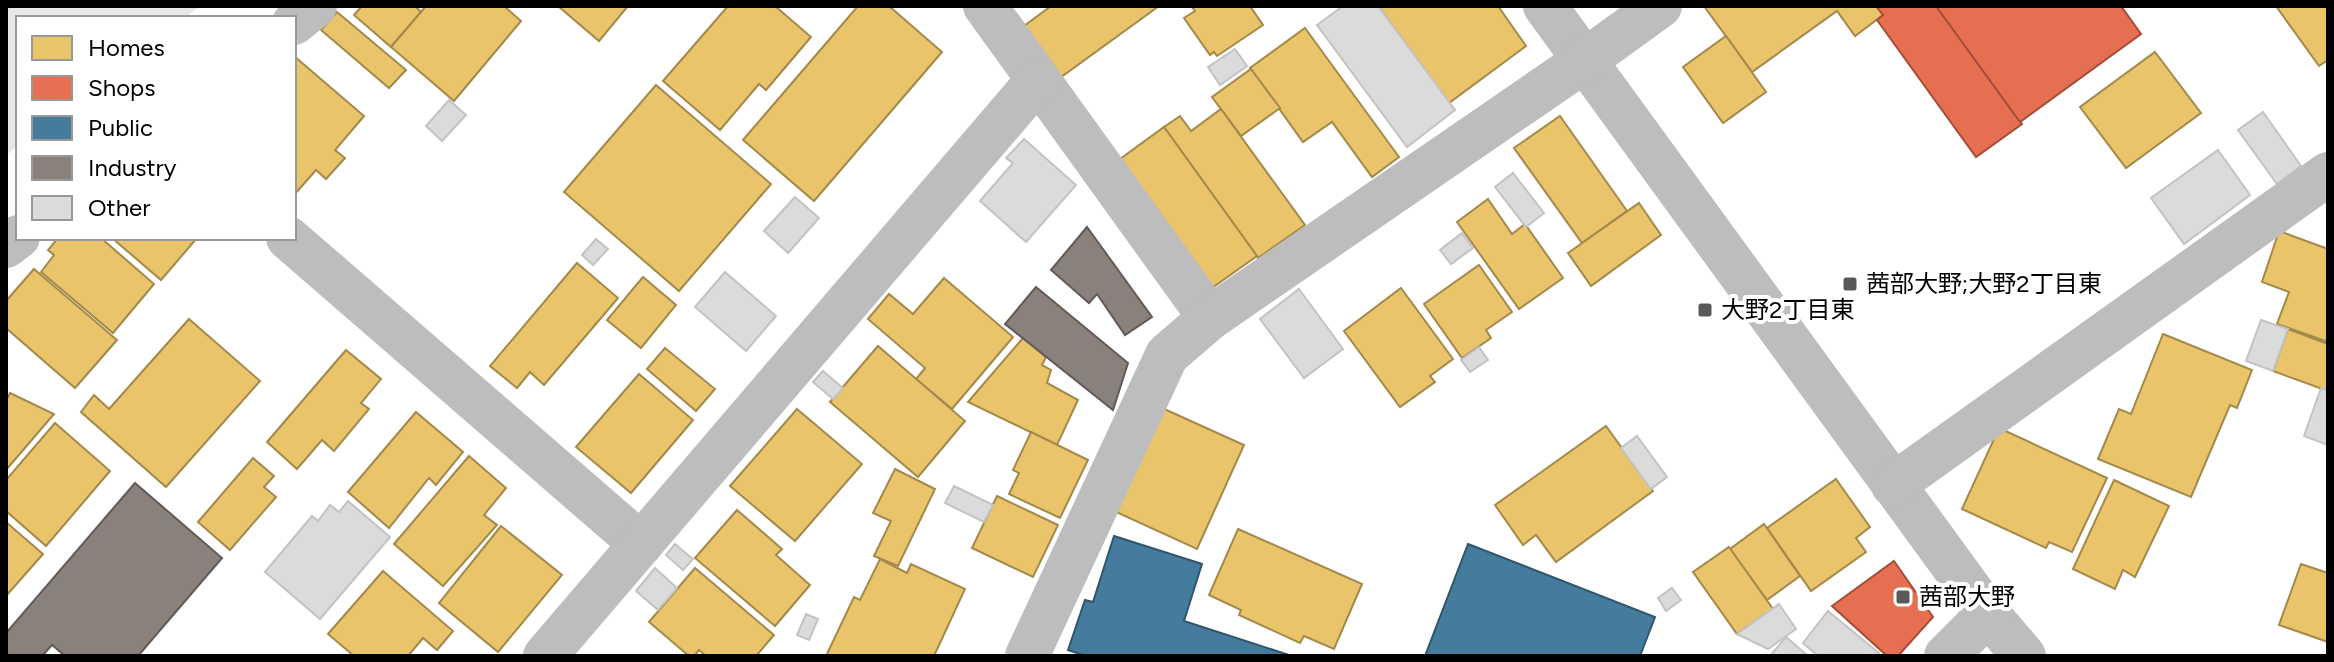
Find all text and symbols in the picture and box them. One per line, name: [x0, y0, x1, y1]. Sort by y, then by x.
legend: [16, 16, 296, 240]
text: Homes: [88, 33, 165, 62]
text: Shops: [88, 73, 155, 102]
text: Public: [88, 113, 153, 142]
text: Industry: [88, 153, 177, 182]
text: Other: [88, 193, 150, 222]
place label: 茜部大野;大野2丁目東: [1866, 269, 2102, 298]
marker: 茜部大野;大野2丁目東: [1841, 275, 1859, 293]
place label: 大野2丁目東: [1721, 295, 1854, 324]
marker: 大野2丁目東: [1696, 301, 1714, 319]
place label: 茜部大野: [1919, 582, 2015, 611]
marker: 茜部大野: [1894, 588, 1912, 606]

